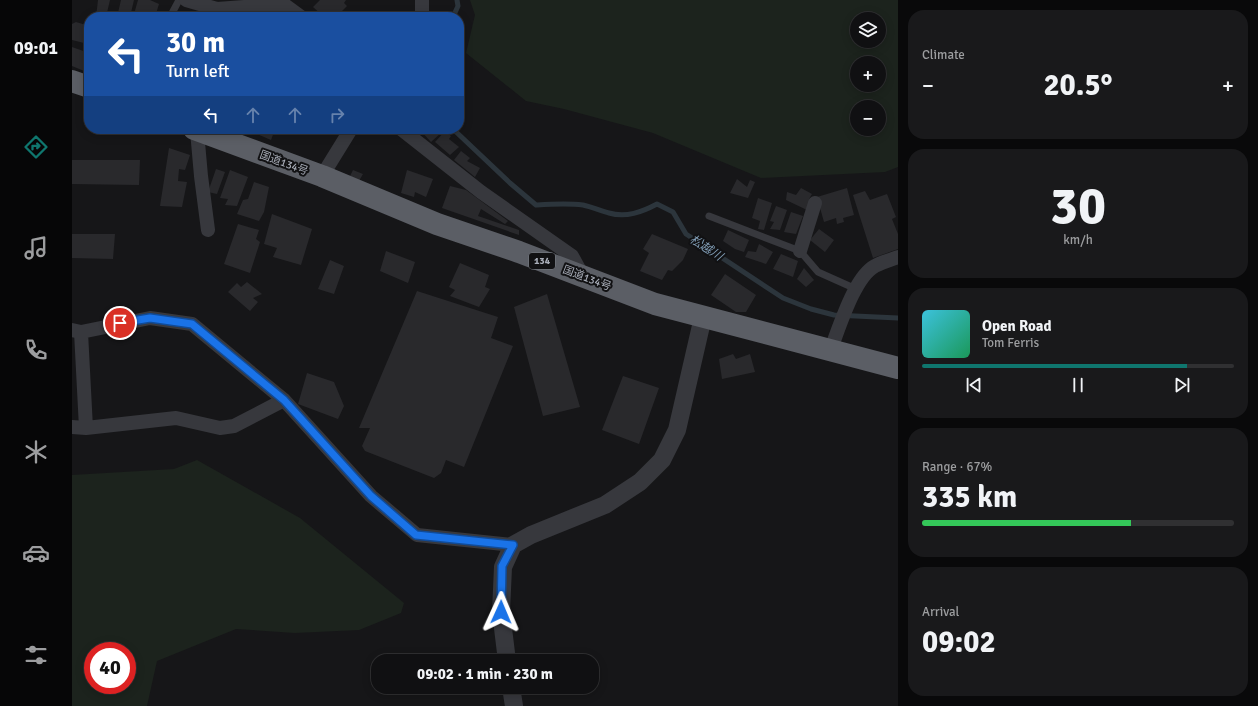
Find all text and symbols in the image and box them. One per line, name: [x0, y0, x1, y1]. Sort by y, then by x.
map controls: [850, 12, 886, 136]
button: layers: [850, 12, 886, 48]
text: 30 m: [166, 26, 225, 60]
icon: left: [100, 28, 152, 80]
text: 09:01: [14, 37, 58, 59]
text: Climate: [922, 47, 965, 63]
button: +: [850, 56, 886, 92]
text: Turn left: [166, 60, 229, 82]
text: 20.5°: [1043, 67, 1113, 104]
text: −: [922, 72, 934, 99]
text: +: [1222, 72, 1234, 99]
button: −: [850, 100, 886, 136]
icon: left: [200, 104, 222, 126]
icon: ahead: [242, 104, 264, 126]
icon: ahead: [284, 104, 306, 126]
icon: right: [326, 104, 348, 126]
icon: directions: [22, 133, 50, 161]
street label: 国道134号: [258, 148, 310, 178]
text: 30: [1050, 174, 1106, 238]
water label: 松越川: [687, 232, 727, 265]
text: km/h: [1063, 232, 1093, 248]
icon: music: [22, 234, 50, 262]
road number: 134: [529, 253, 555, 269]
street label: 国道134号: [561, 263, 613, 293]
pin: [103, 306, 137, 340]
icon: arrive: [109, 312, 131, 334]
text: Open Road: [982, 317, 1052, 335]
text: Tom Ferris: [982, 335, 1039, 351]
icon: phone: [22, 336, 50, 364]
icon: previous: [963, 374, 985, 396]
icon: pause: [1067, 374, 1089, 396]
icon: next: [1171, 374, 1193, 396]
icon: climate: [22, 438, 50, 466]
text: Range · 67%: [922, 459, 992, 475]
text: 335 km: [922, 479, 1017, 516]
icon: car: [22, 539, 50, 567]
position arrow: [480, 591, 522, 633]
text: Arrival: [922, 604, 959, 620]
text: 09:02: [922, 624, 996, 661]
icon: filters: [22, 641, 50, 669]
speed limit sign: 40: [84, 642, 136, 694]
text: 09:02 · 1 min · 230 m: [417, 665, 553, 683]

